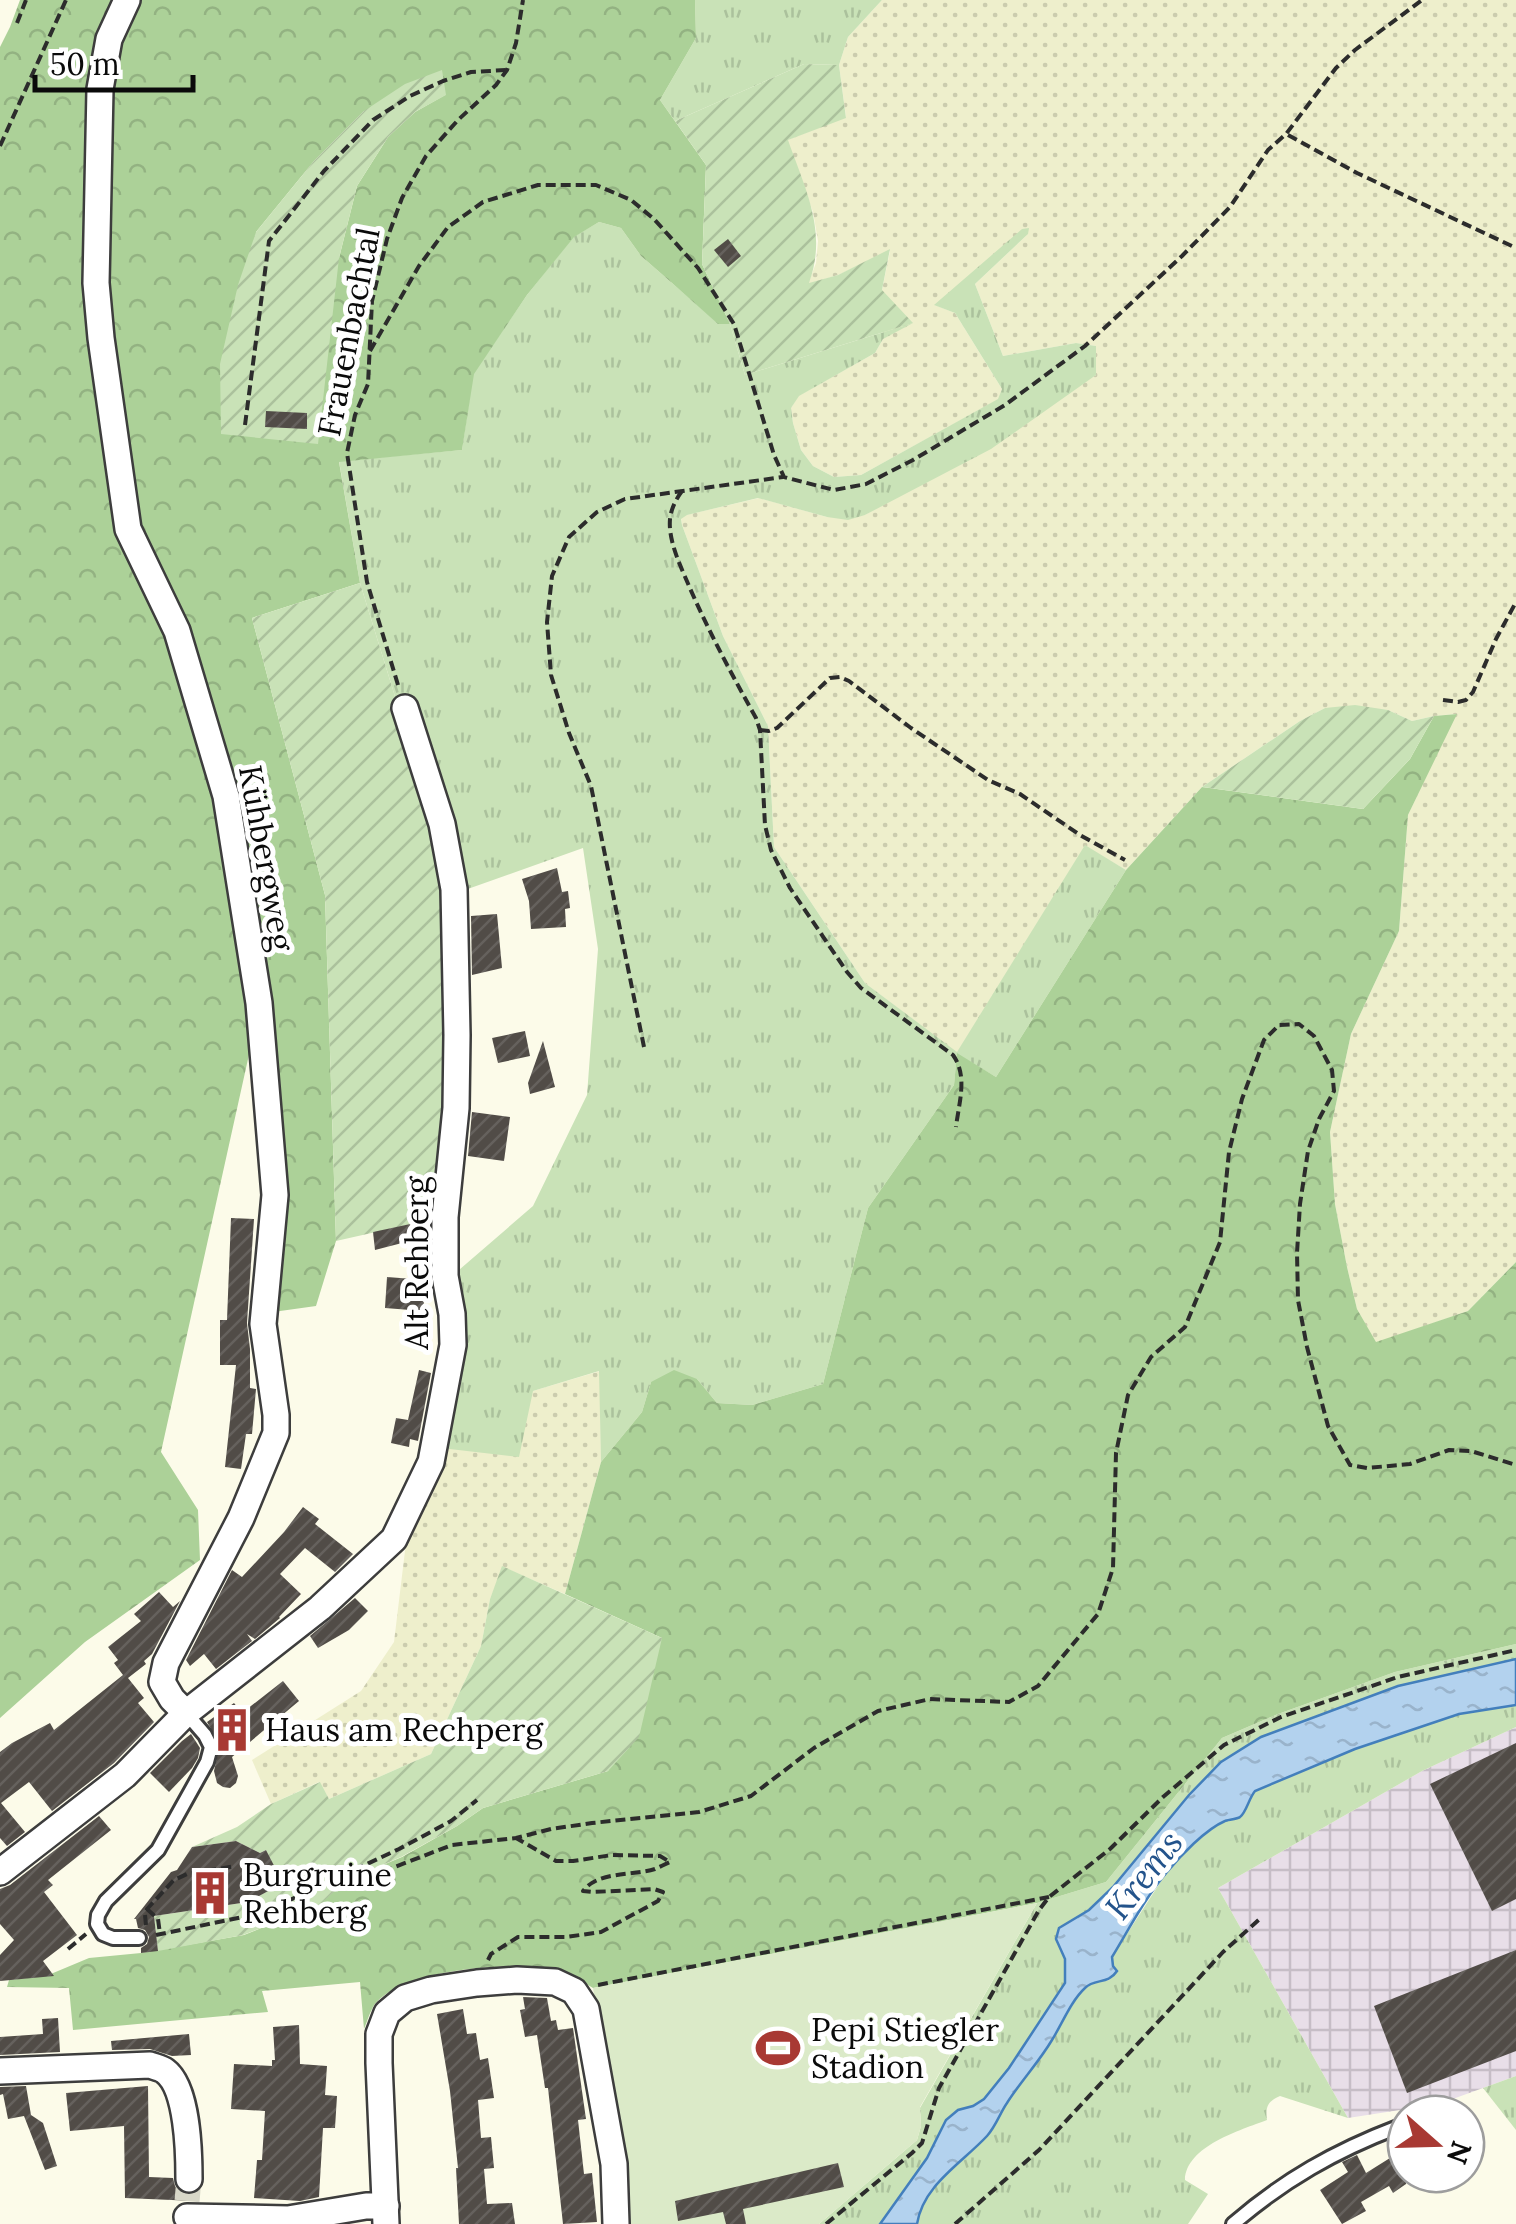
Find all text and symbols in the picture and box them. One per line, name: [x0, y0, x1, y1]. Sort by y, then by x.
scale bar: [35, 30, 192, 92]
text: 50 m: [50, 45, 120, 83]
street label: Frauenbachtal: [308, 224, 389, 440]
street label: Kühbergweg: [230, 762, 303, 955]
street label: Alt Rehberg: [396, 1175, 437, 1351]
building icon: Haus am Rechperg: [208, 1706, 256, 1754]
place label: Haus am Rechperg: [265, 1709, 544, 1750]
water label: Krems: [1095, 1821, 1192, 1928]
place label: Burgruine Rehberg: [243, 1854, 392, 1932]
building icon: Burgruine Rehberg: [186, 1869, 234, 1917]
place label: Pepi Stiegler Stadion: [811, 2009, 999, 2087]
sports icon: Pepi Stiegler Stadion: [754, 2024, 802, 2072]
north arrow: [1386, 2094, 1486, 2194]
text: N: [1439, 2136, 1480, 2169]

